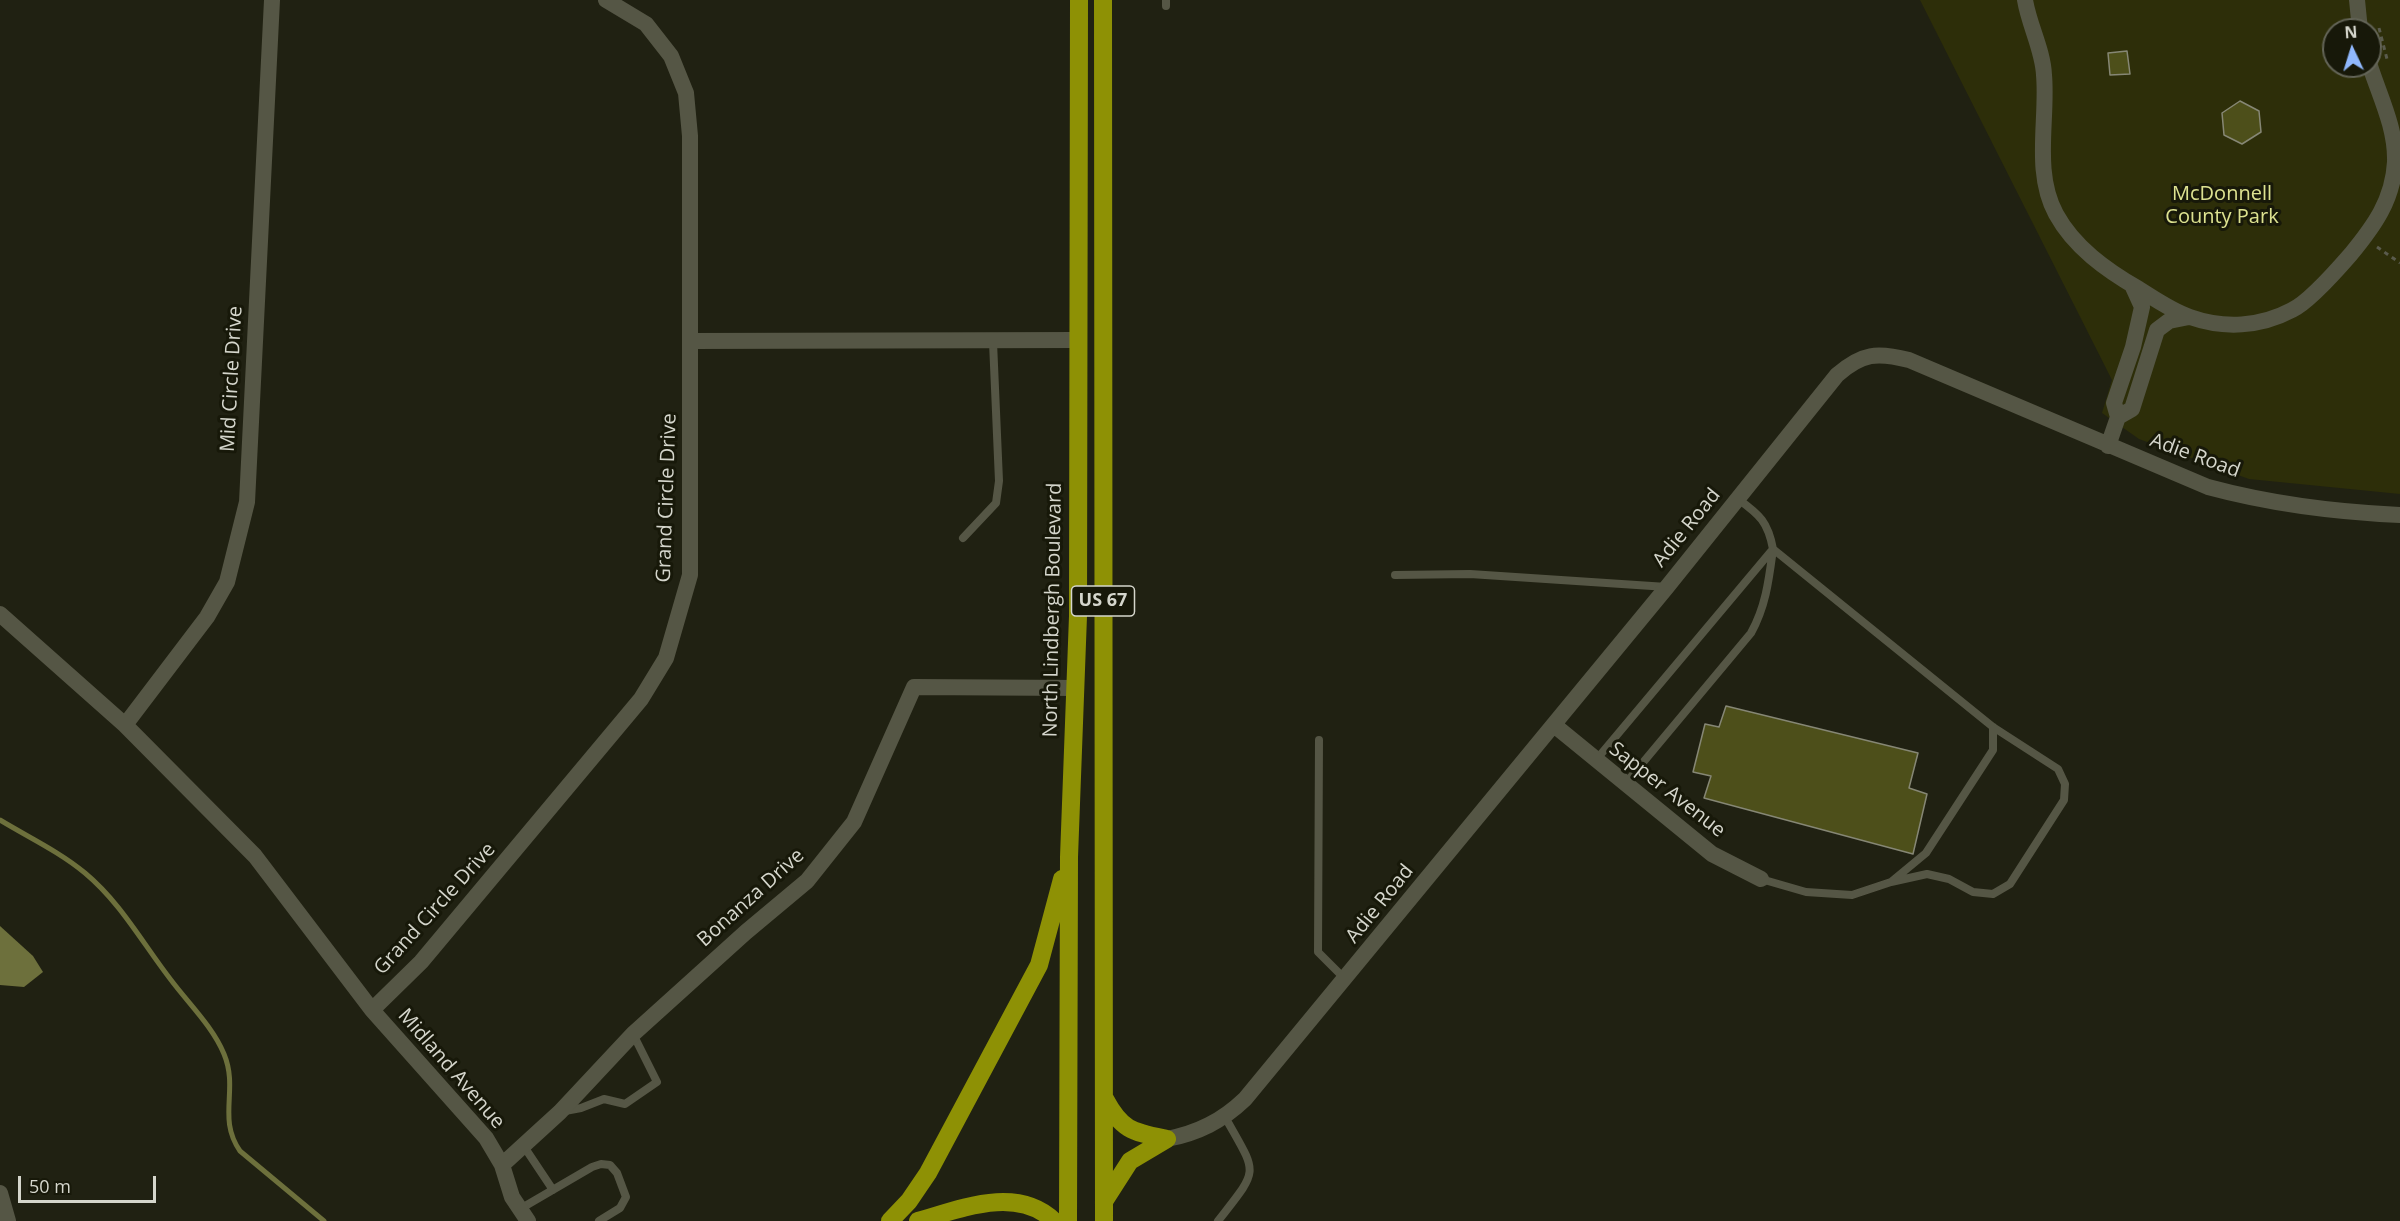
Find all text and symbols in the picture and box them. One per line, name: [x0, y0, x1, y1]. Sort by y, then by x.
north arrow: [2322, 18, 2382, 78]
text: N: [2344, 21, 2358, 43]
park label: McDonnell County Park: [2165, 182, 2279, 229]
street label: Mid Circle Drive: [216, 305, 248, 453]
street label: Grand Circle Drive: [652, 413, 682, 583]
street label: Adie Road: [2147, 429, 2243, 483]
street label: North Lindbergh Boulevard: [1039, 482, 1067, 738]
street label: Adie Road: [1648, 484, 1726, 572]
road number: US 67: [1072, 586, 1134, 616]
street label: Sapper Avenue: [1604, 737, 1730, 843]
street label: Grand Circle Drive: [369, 838, 501, 980]
street label: Bonanza Drive: [693, 844, 809, 952]
street label: Adie Road: [1341, 860, 1419, 948]
street label: Midland Avenue: [392, 1004, 510, 1134]
scale bar: [21, 1164, 159, 1202]
text: 50 m: [29, 1174, 71, 1198]

